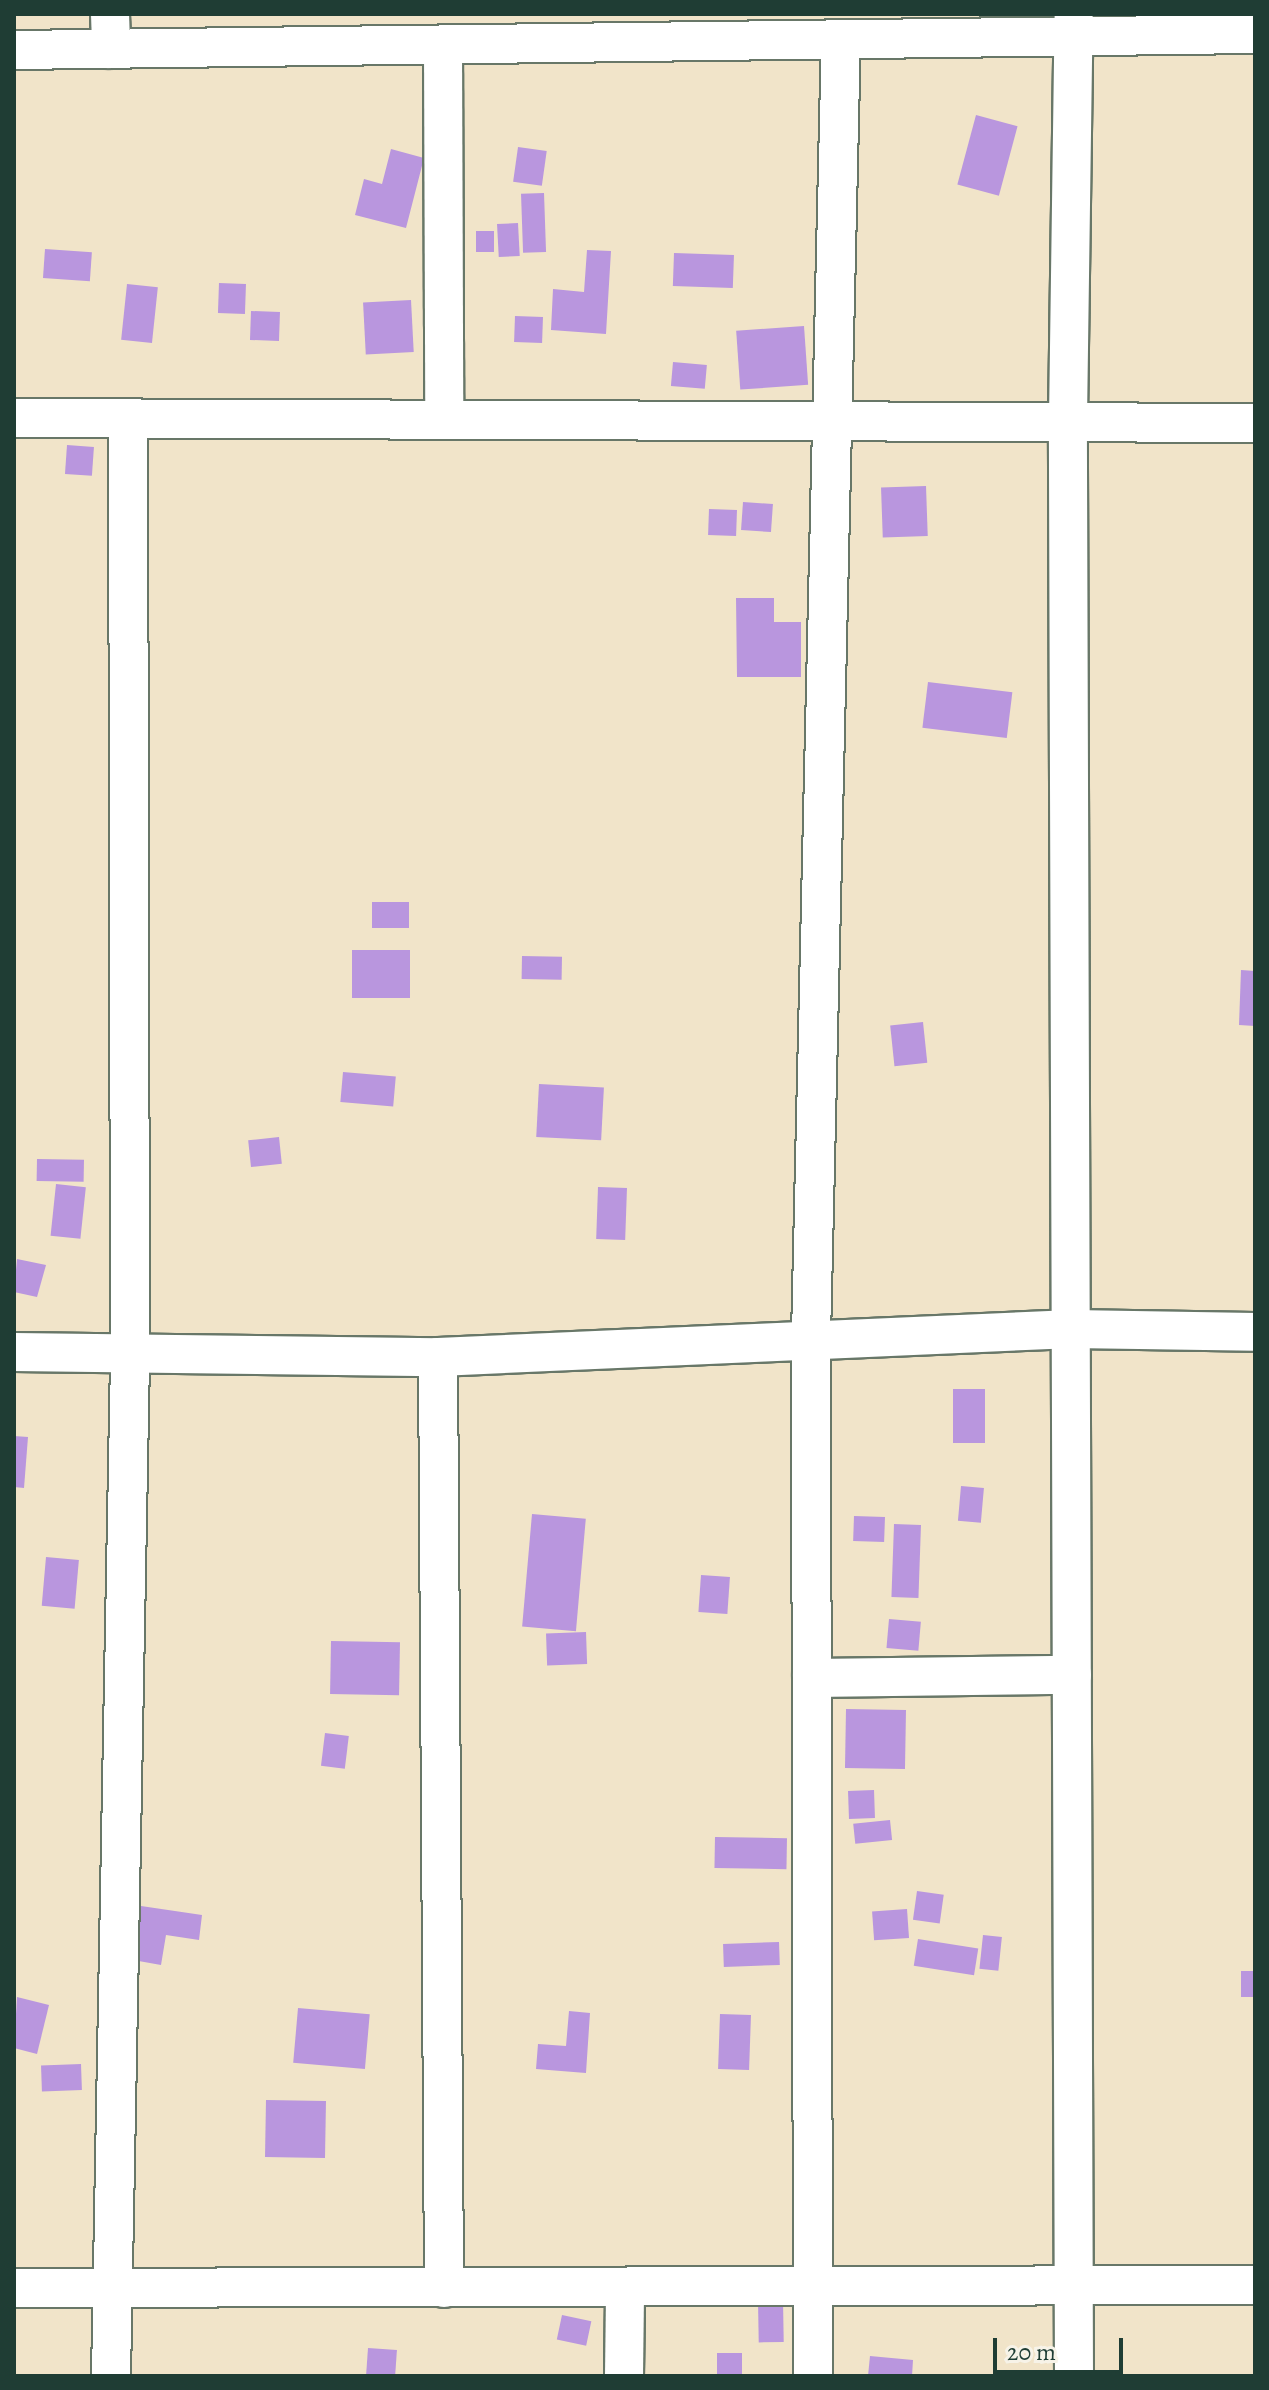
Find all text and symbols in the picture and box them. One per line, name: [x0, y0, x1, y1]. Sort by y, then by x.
scale bar: [997, 2322, 1127, 2372]
text: 20 m: [1007, 2336, 1056, 2368]

